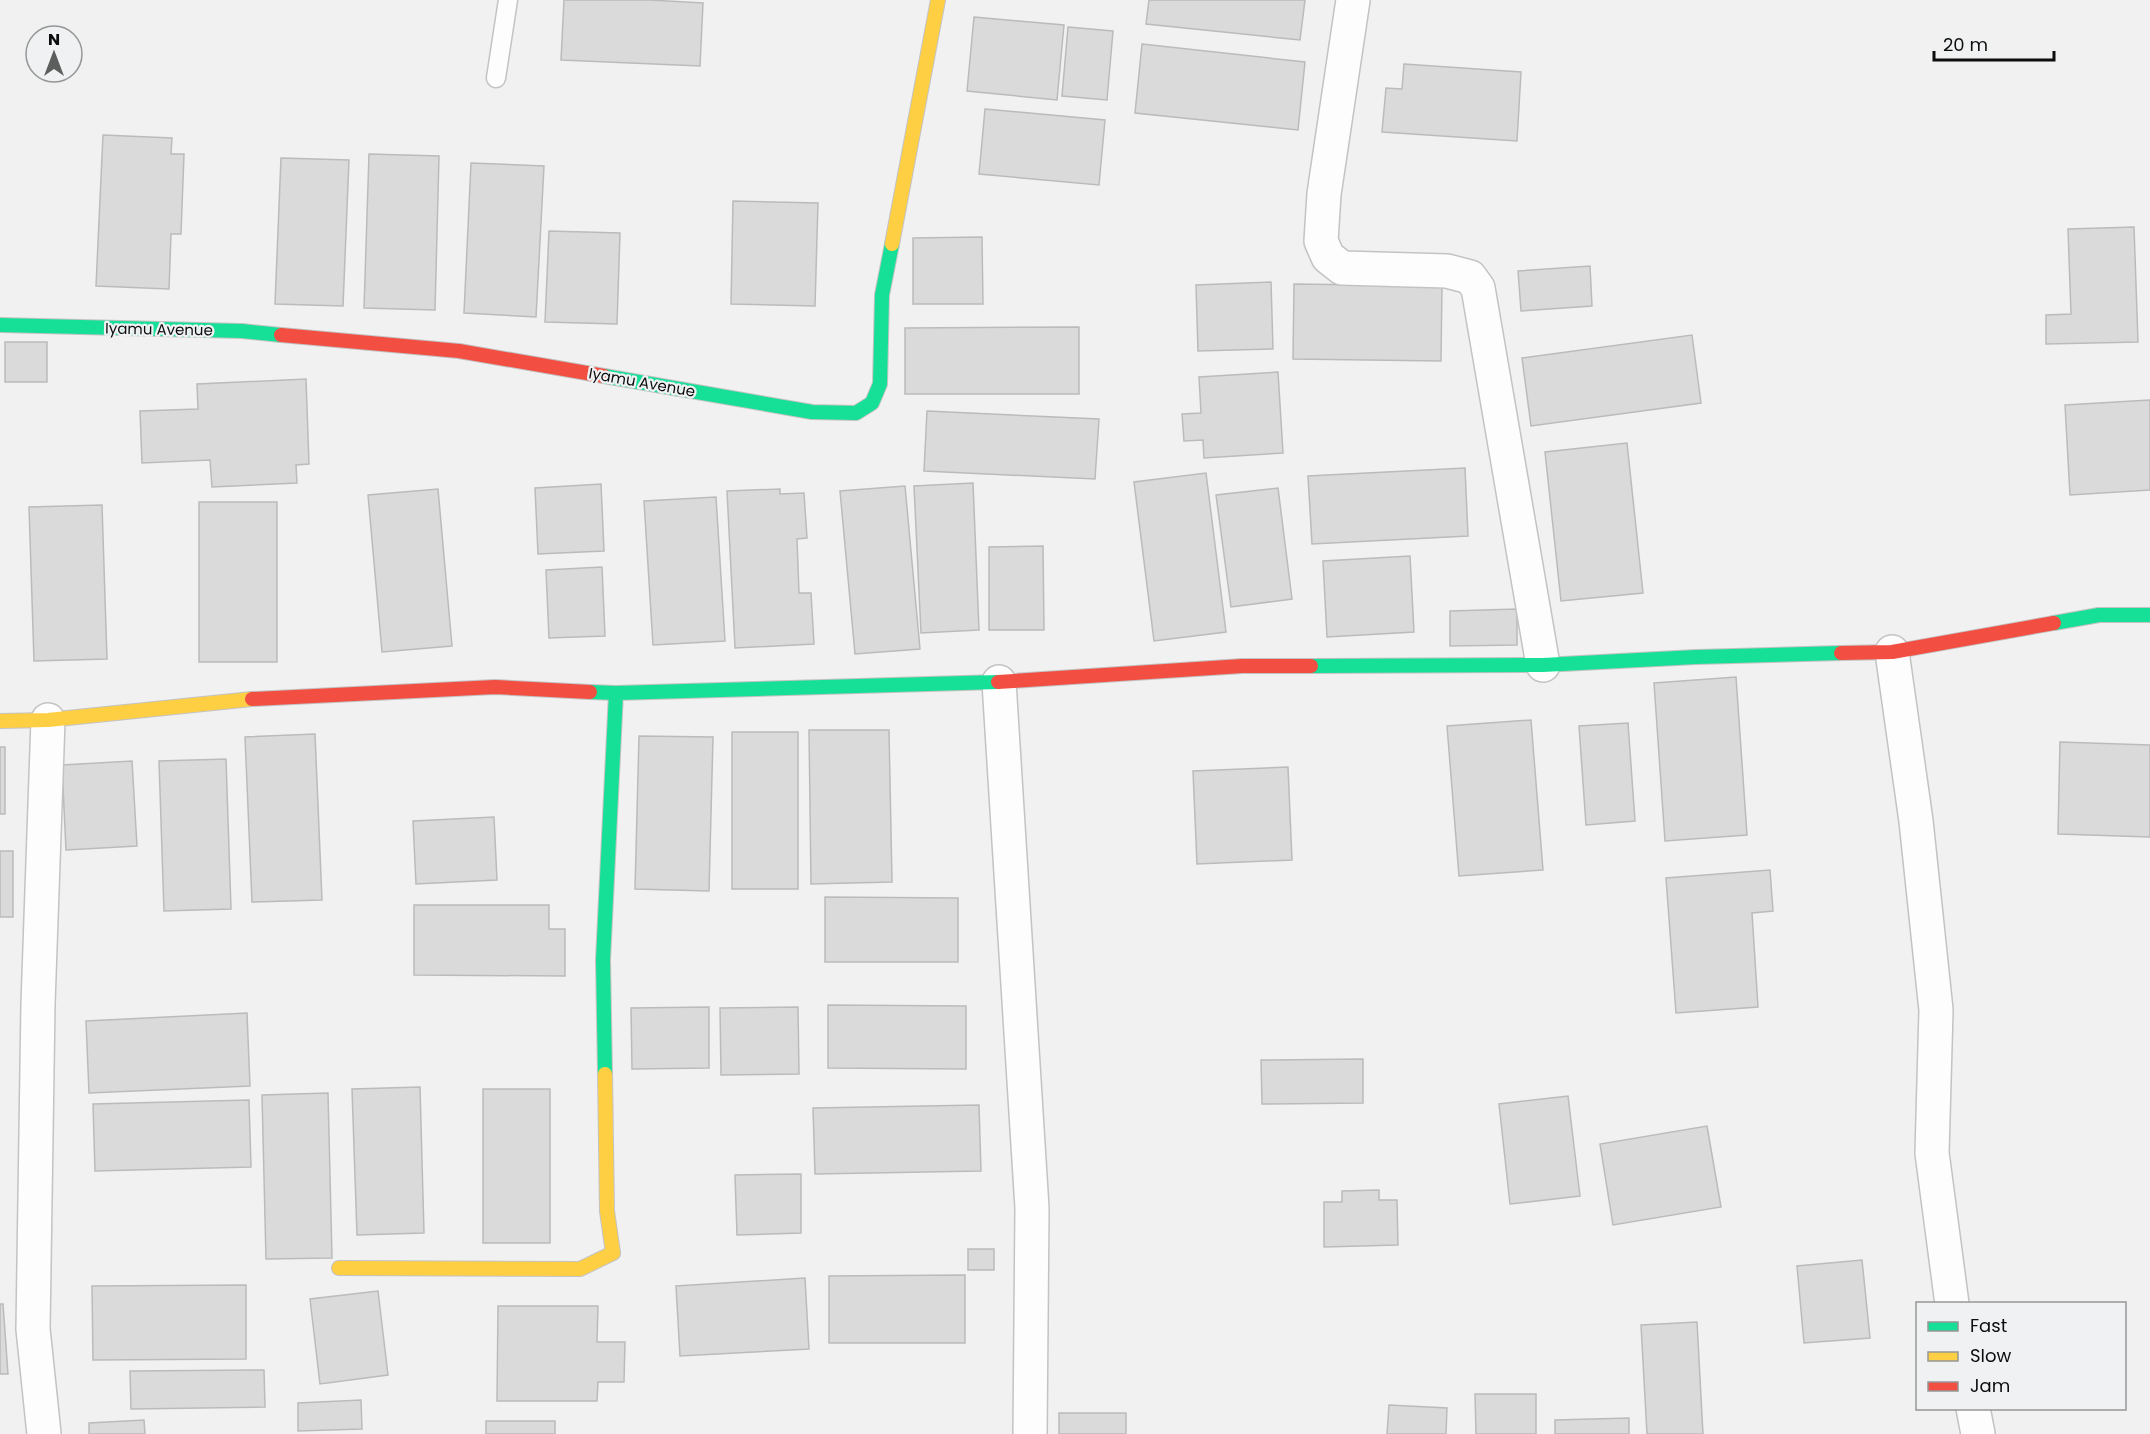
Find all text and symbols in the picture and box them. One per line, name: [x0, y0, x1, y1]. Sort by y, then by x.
north arrow: [24, 24, 84, 84]
scale bar: [1934, 24, 2054, 62]
text: N: [48, 28, 60, 51]
text: 20 m: [1943, 32, 1988, 57]
street label: Iyamu Avenue: [105, 318, 213, 340]
street label: Iyamu Avenue: [587, 362, 697, 402]
legend: [1916, 1302, 2126, 1410]
text: Fast: [1970, 1313, 2007, 1338]
text: Slow: [1970, 1343, 2012, 1368]
text: Jam: [1970, 1373, 2010, 1398]

